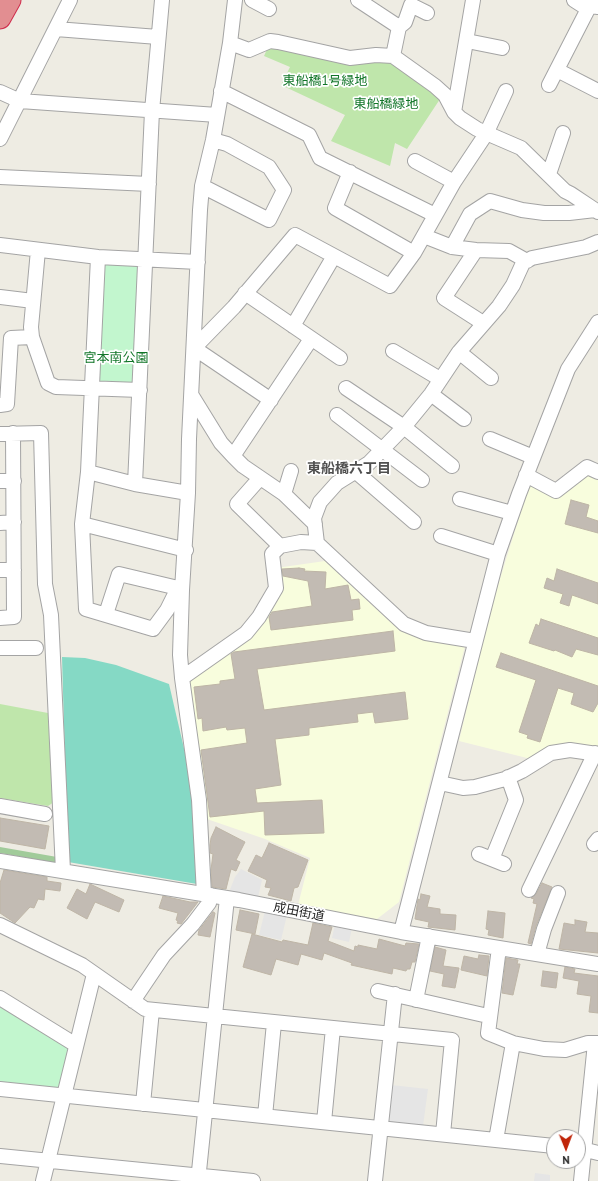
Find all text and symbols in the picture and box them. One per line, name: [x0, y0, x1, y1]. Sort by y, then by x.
park label: 東船橋1号緑地: [282, 73, 368, 89]
park label: 東船橋緑地: [354, 96, 418, 112]
park label: 宮本南公園: [84, 350, 148, 366]
district label: 東船橋六丁目: [307, 461, 391, 477]
street label: 成田街道: [272, 899, 326, 925]
north arrow: [546, 1129, 586, 1169]
text: N: [562, 1153, 570, 1167]

